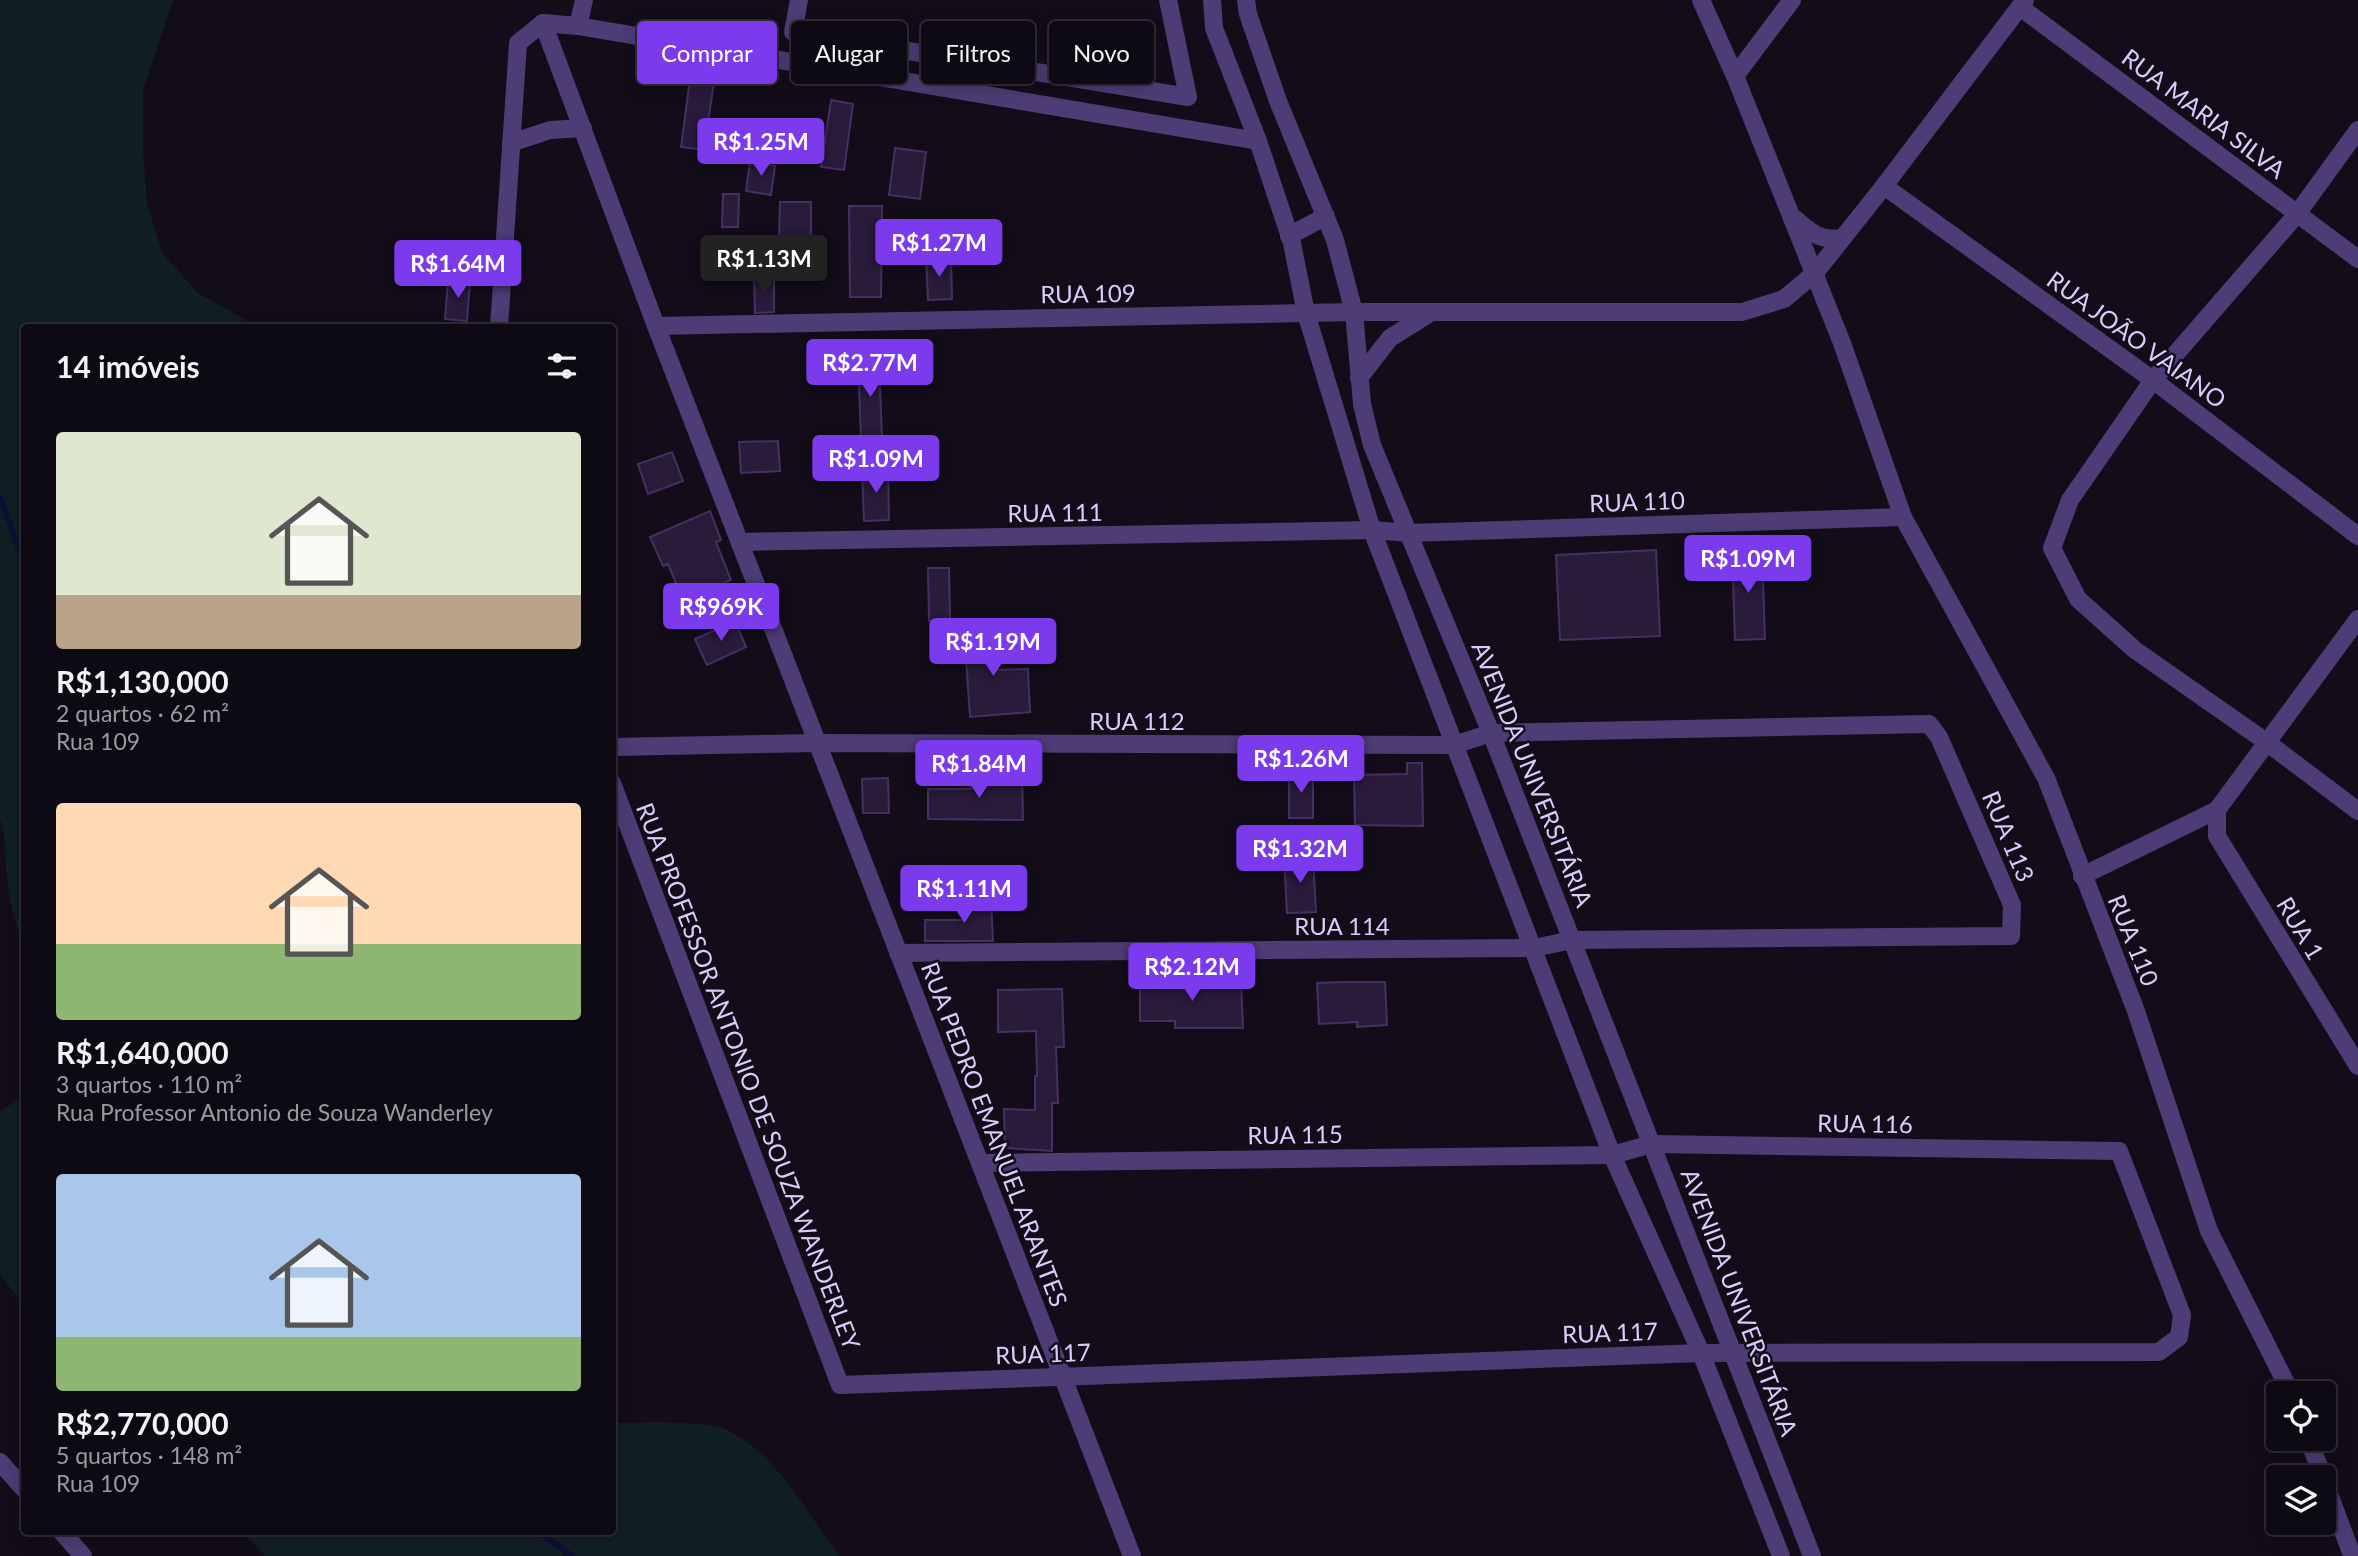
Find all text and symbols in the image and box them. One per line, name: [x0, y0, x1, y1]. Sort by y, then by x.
chip: Comprar: [637, 21, 777, 84]
chip: Alugar: [791, 21, 907, 84]
chip: Filtros: [921, 21, 1035, 84]
chip: Novo: [1049, 21, 1154, 84]
street label: RUA MARIA SILVA: [2117, 42, 2292, 184]
pin: R$1.25M: [696, 118, 826, 178]
text: R$1.25M: [713, 127, 809, 155]
pin: R$1.27M: [874, 219, 1004, 279]
text: R$1.27M: [891, 228, 987, 256]
pin: R$1.13M: [699, 236, 829, 295]
pin: R$1.64M: [393, 240, 523, 300]
text: R$1.13M: [716, 244, 812, 272]
text: R$1.64M: [410, 249, 506, 277]
street label: RUA JOÃO VAIANO: [2042, 264, 2232, 414]
street label: RUA 109: [1040, 278, 1136, 308]
pin: R$2.77M: [805, 340, 935, 399]
icon: filters: [543, 347, 581, 385]
text: 14 imóveis: [56, 348, 200, 384]
text: R$2.77M: [822, 348, 918, 376]
pin: R$1.09M: [811, 435, 941, 495]
text: R$1.09M: [828, 444, 924, 472]
icon: home: [256, 478, 382, 604]
street label: RUA 110: [1589, 485, 1685, 517]
street label: RUA 111: [1007, 497, 1103, 527]
pin: R$1.09M: [1683, 536, 1813, 595]
text: R$1.09M: [1700, 544, 1796, 572]
pin: R$969K: [664, 584, 778, 643]
text: R$969K: [679, 592, 763, 620]
pin: R$1.19M: [928, 618, 1058, 678]
text: R$1.19M: [945, 627, 1041, 655]
street label: AVENIDA UNIVERSITÁRIA: [1466, 637, 1600, 912]
text: R$1,130,000: [56, 663, 229, 699]
text: 2 quartos · 62 m²: [56, 699, 229, 727]
street label: RUA 112: [1089, 706, 1185, 735]
text: Rua 109: [56, 727, 140, 755]
pin: R$1.26M: [1236, 736, 1366, 795]
pin: R$1.84M: [914, 740, 1044, 800]
text: R$1.26M: [1253, 744, 1349, 772]
text: R$1.84M: [931, 749, 1027, 777]
street label: RUA 113: [1977, 786, 2041, 886]
street label: RUA PROFESSOR ANTONIO DE SOUZA WANDERLEY: [631, 798, 867, 1354]
pin: R$1.32M: [1235, 826, 1365, 885]
text: R$1.32M: [1252, 834, 1348, 862]
icon: home: [256, 849, 382, 975]
pin: R$1.11M: [899, 866, 1029, 925]
text: R$1.11M: [916, 874, 1012, 902]
street label: RUA 110: [2103, 890, 2165, 990]
street label: RUA 1: [2271, 892, 2331, 964]
street label: RUA 114: [1294, 911, 1390, 940]
pin: R$2.12M: [1127, 944, 1257, 1003]
text: R$2.12M: [1144, 952, 1240, 980]
street label: RUA PEDRO EMANUEL ARANTES: [916, 958, 1074, 1310]
text: R$1,640,000: [56, 1034, 229, 1070]
text: 3 quartos · 110 m²: [56, 1070, 242, 1098]
text: Rua Professor Antonio de Souza Wanderley: [56, 1098, 493, 1126]
street label: RUA 116: [1817, 1108, 1913, 1138]
street label: RUA 115: [1247, 1119, 1343, 1149]
street label: AVENIDA UNIVERSITÁRIA: [1676, 1164, 1805, 1440]
icon: home: [256, 1220, 382, 1346]
street label: RUA 117: [1562, 1316, 1658, 1348]
street label: RUA 117: [995, 1337, 1091, 1369]
map controls: [2266, 1381, 2336, 1535]
button: locate: [2266, 1381, 2336, 1451]
text: R$2,770,000: [56, 1405, 229, 1441]
text: 5 quartos · 148 m²: [56, 1441, 242, 1469]
button: layers: [2266, 1465, 2336, 1535]
text: Rua 109: [56, 1469, 140, 1497]

